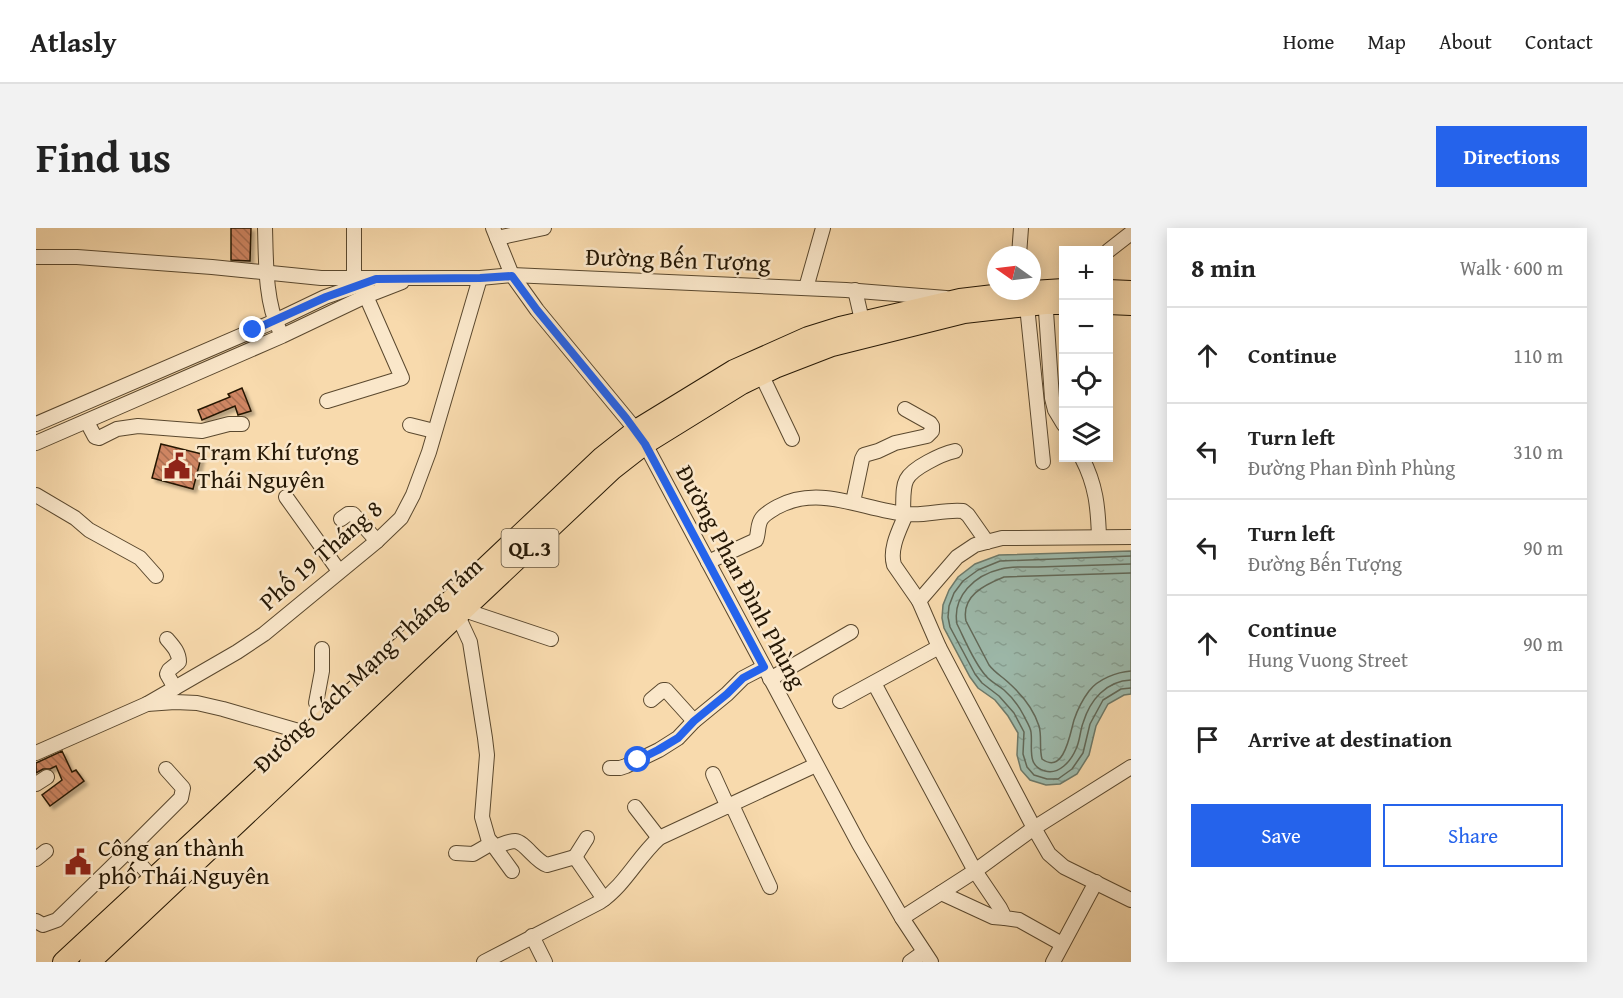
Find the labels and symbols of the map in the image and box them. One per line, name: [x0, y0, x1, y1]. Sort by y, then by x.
street label: Đường Bến Tượng: [585, 239, 771, 280]
north arrow: [987, 246, 1041, 300]
route end: [239, 316, 265, 342]
place label: Trạm Khí tượng Thái Nguyên: [197, 434, 359, 497]
public building icon: Trạm Khí tượng Thái Nguyên: [162, 451, 192, 481]
street label: Đường Phan Đình Phùng: [668, 459, 815, 695]
street label: Phố 19 Tháng 8: [252, 491, 390, 618]
road number: QL.3: [502, 529, 558, 567]
street label: Đường Cách Mạng Tháng Tám: [245, 548, 490, 781]
route start: [624, 746, 650, 772]
place label: Công an thành phố Thái Nguyên: [98, 830, 270, 893]
public building icon: Công an thành phố Thái Nguyên: [63, 847, 93, 877]

